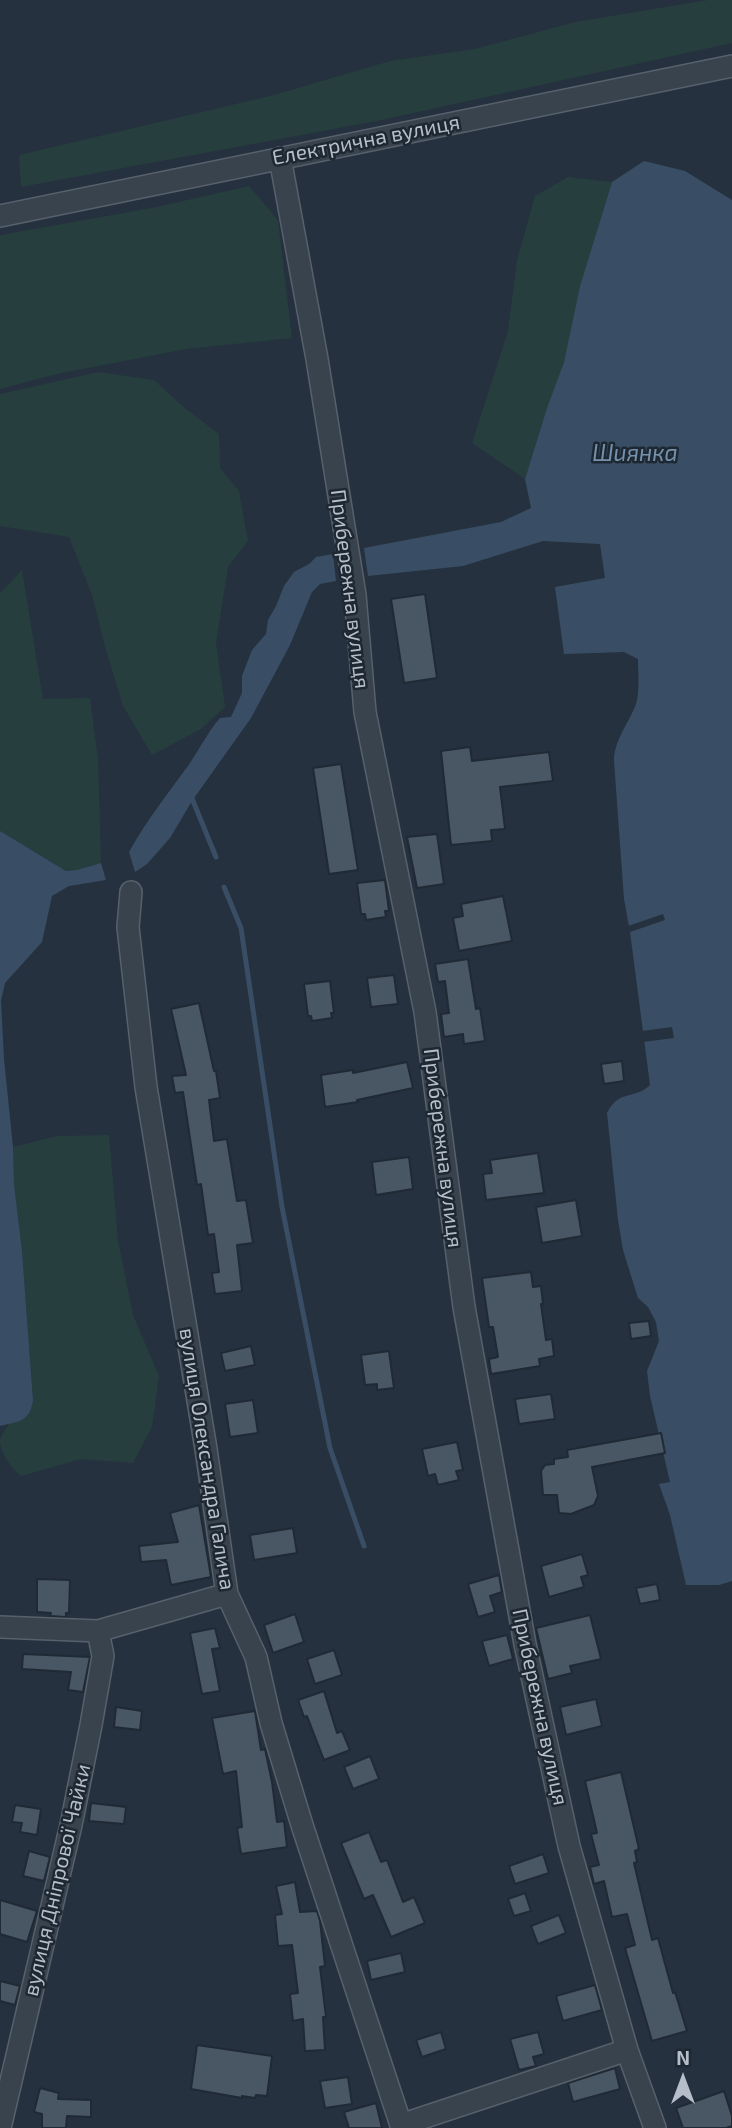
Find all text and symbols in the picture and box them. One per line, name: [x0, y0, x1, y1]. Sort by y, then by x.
street label: Електрична вулиця: [270, 109, 462, 171]
water label: Шиянка: [592, 439, 678, 467]
street label: Прибережна вулиця: [325, 488, 375, 690]
street label: Прибережна вулиця: [418, 1047, 468, 1249]
street label: вулиця Олександра Галича: [174, 1326, 240, 1592]
street label: Прибережна вулиця: [507, 1606, 573, 1808]
street label: вулиця Дніпрової Чайки: [18, 1762, 96, 1998]
north arrow: [648, 2044, 718, 2114]
text: N: [676, 2046, 690, 2069]

